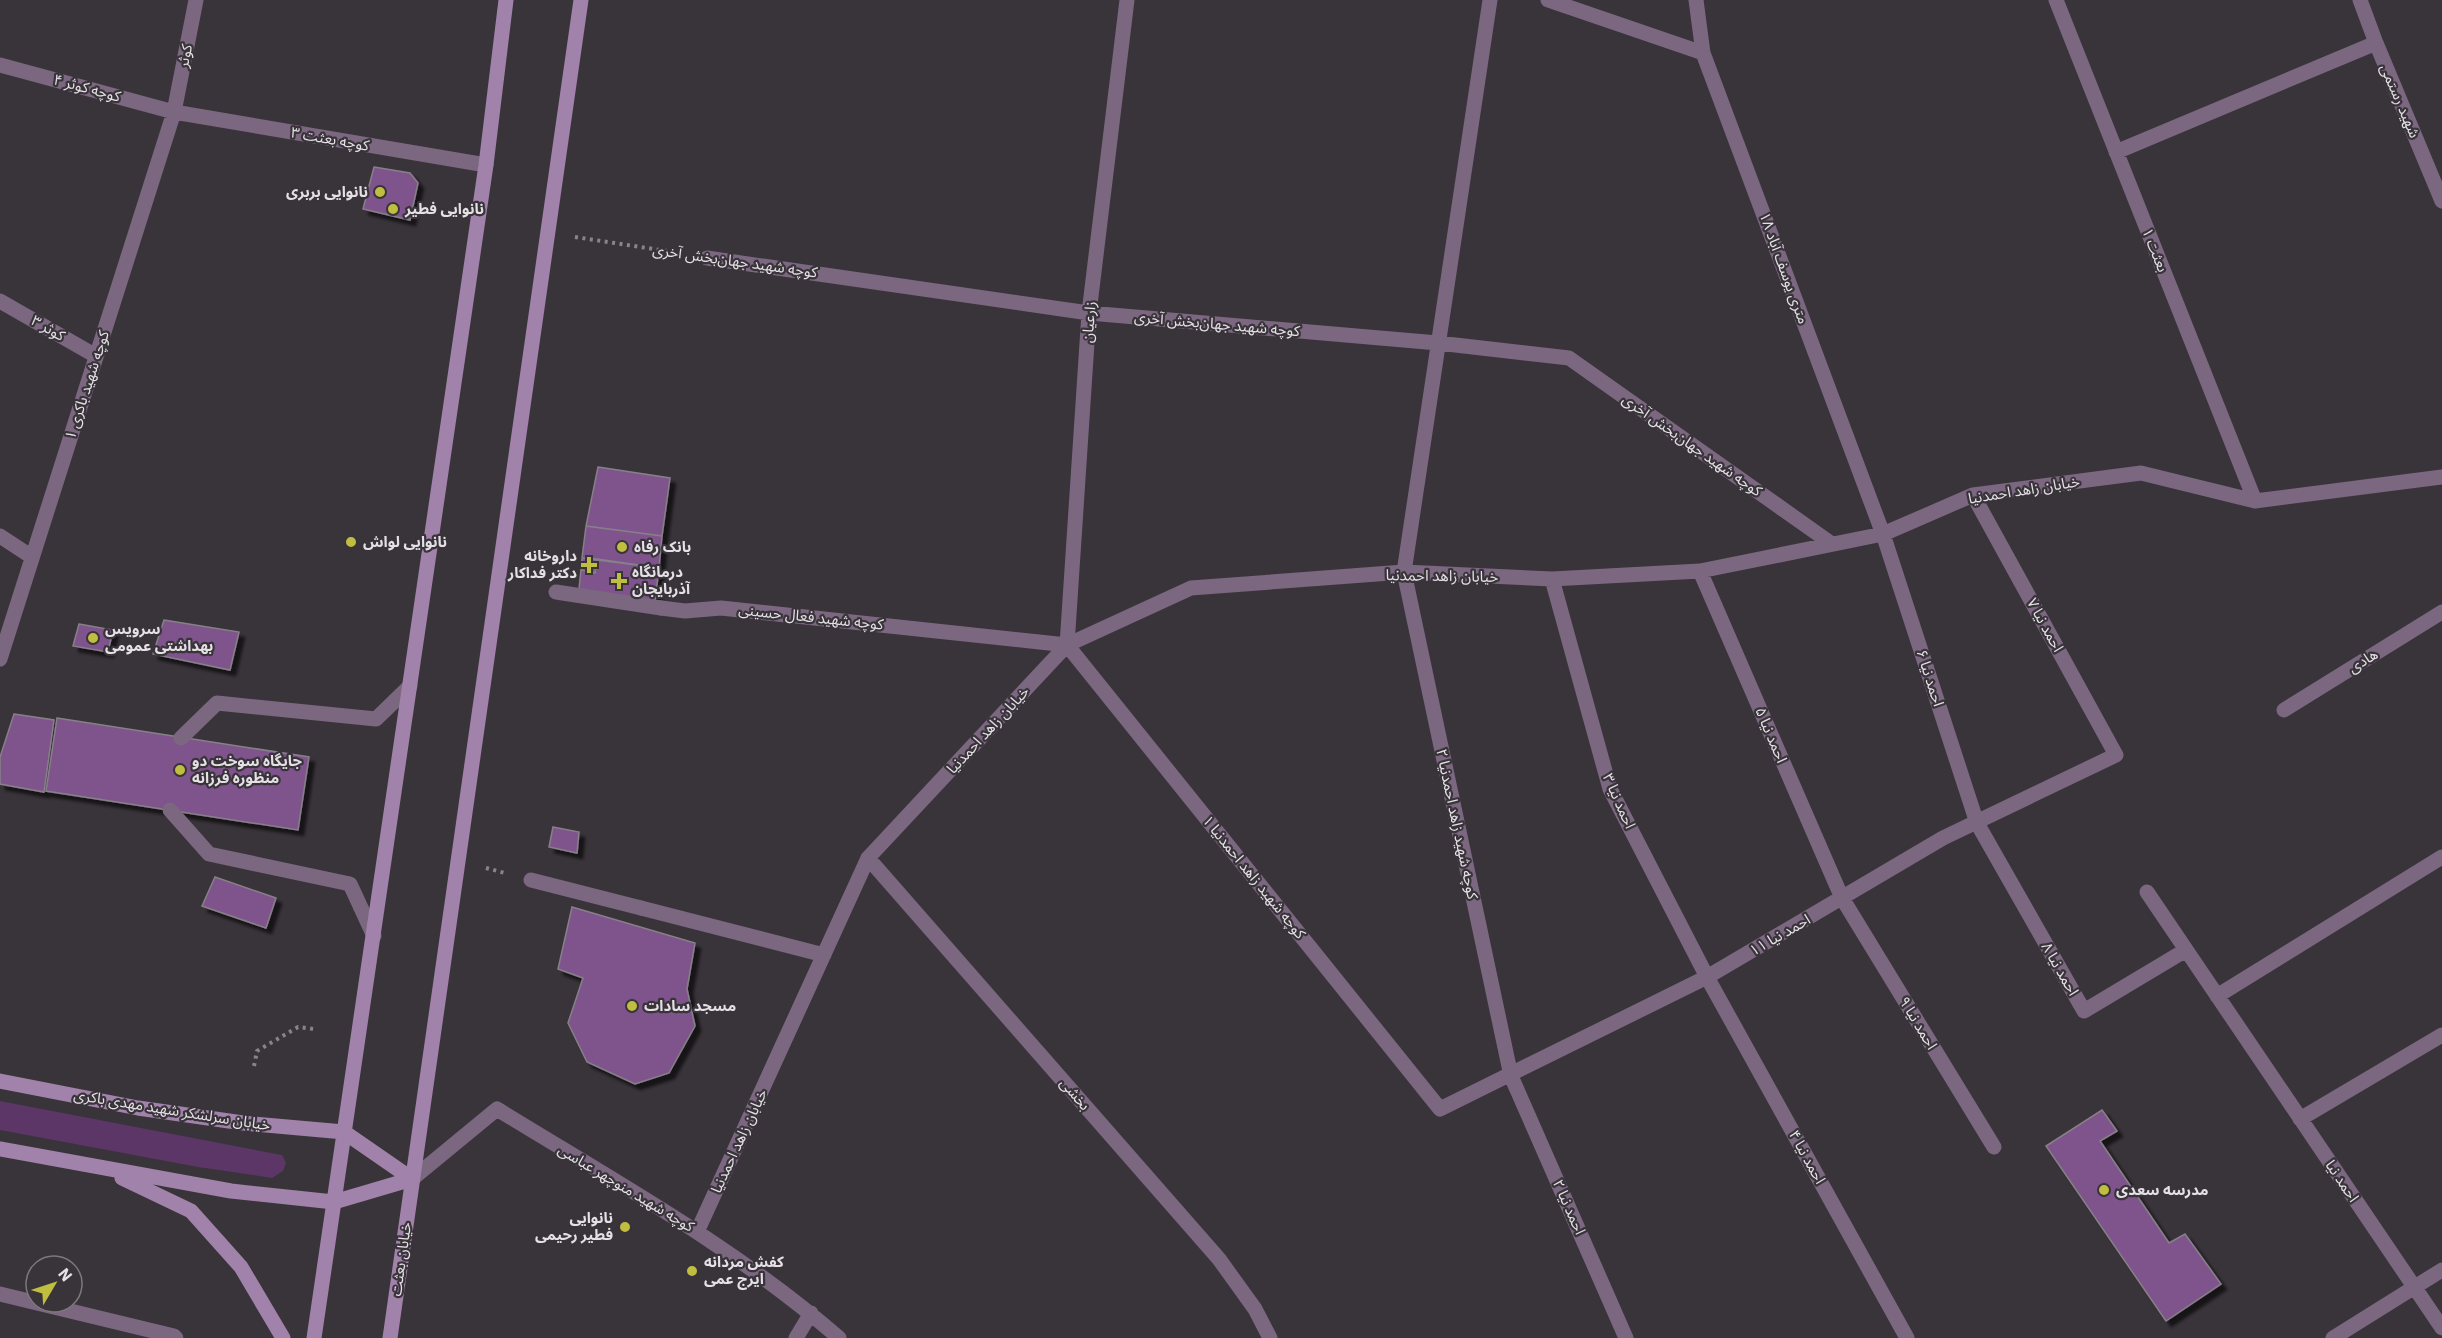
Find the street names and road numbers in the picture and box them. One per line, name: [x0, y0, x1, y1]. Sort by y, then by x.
street label: کوثر: [173, 42, 196, 70]
street label: شهید رستمی: [2376, 61, 2425, 141]
street label: کوچه کوثر ۴: [51, 69, 124, 107]
street label: کوچه بعثت ۳: [289, 122, 371, 156]
street label: ۱۸ متری یوسف آباد: [1755, 209, 1813, 326]
street label: بعثت ۱: [2138, 225, 2173, 275]
street label: کوچه شهید جهان‌بخش آخری: [651, 240, 820, 283]
street label: زارعیان: [1077, 300, 1100, 344]
street label: کوچه شهید جهان‌بخش آخری: [1133, 307, 1302, 341]
street label: کوثر ۳: [28, 310, 69, 345]
street label: کوچه شهید باکری ۱: [60, 327, 114, 442]
street label: کوچه شهید جهان‌بخش آخری: [1618, 389, 1767, 501]
street label: خیابان زاهد احمدنیا: [1967, 471, 2081, 508]
street label: خیابان زاهد احمدنیا: [1385, 565, 1499, 586]
street label: احمد نیا ۷: [2023, 594, 2068, 655]
street label: کوچه شهید فعال حسینی: [738, 599, 885, 635]
street label: هادی: [2344, 644, 2381, 677]
street label: احمد نیا ۶: [1912, 647, 1949, 709]
street label: خیابان زاهد احمدنیا: [942, 682, 1033, 777]
street label: احمد نیا ۵: [1751, 704, 1792, 766]
street label: کوچه شهید زاهد احمدنیا ۲: [1431, 747, 1483, 902]
street label: احمد نیا ۳: [1599, 770, 1640, 831]
street label: کوچه شهید زاهد احمدنیا ۱: [1198, 811, 1311, 944]
street label: احمد نیا ۱۱: [1746, 910, 1814, 960]
street label: احمد نیا ۸: [2038, 939, 2083, 999]
street label: احمد نیا ۹: [1895, 993, 1942, 1053]
street label: بخشی: [1056, 1073, 1095, 1114]
street label: خیابان سرلشکر شهید مهدی باکری: [72, 1085, 272, 1134]
street label: خیابان زاهد احمدنیا: [706, 1085, 771, 1196]
street label: احمد نیا ۴: [1785, 1126, 1830, 1187]
street label: کوچه شهید منوچهر عباسی: [554, 1139, 698, 1237]
street label: احمد نیا: [2322, 1156, 2363, 1205]
street label: احمد نیا ۲: [1549, 1176, 1590, 1237]
street label: خیابان بعثت: [386, 1220, 415, 1297]

